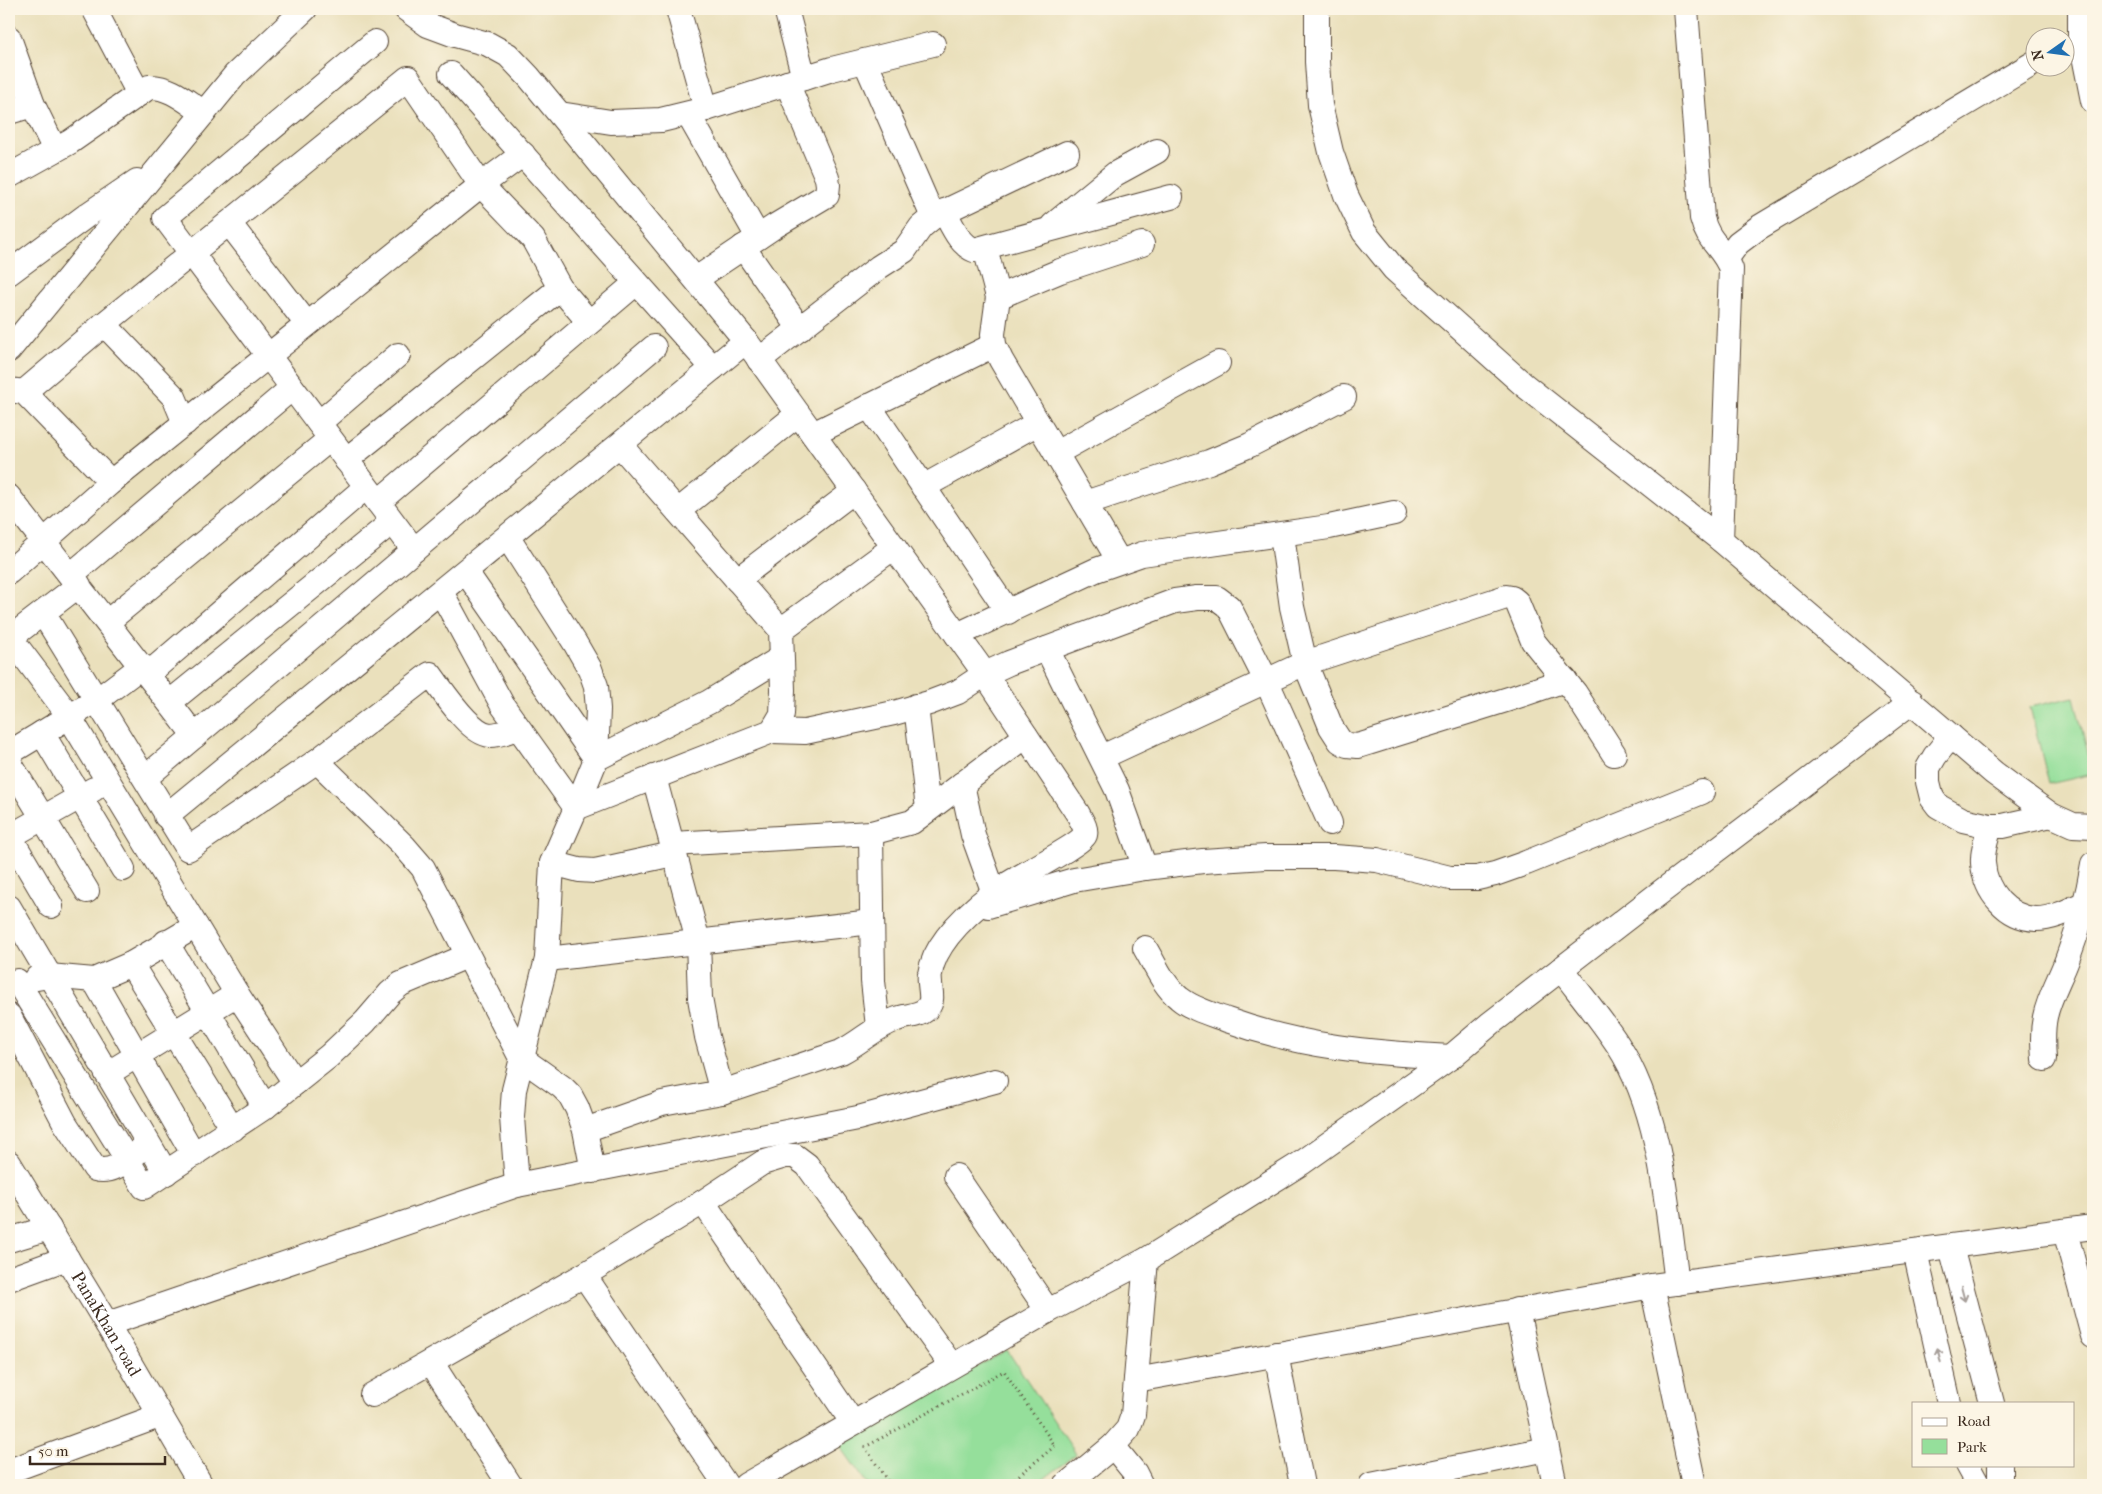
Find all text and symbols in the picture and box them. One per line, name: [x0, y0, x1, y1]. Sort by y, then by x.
north arrow: [2024, 28, 2074, 78]
text: N: [2028, 47, 2047, 62]
street label: PanaKhan road: [67, 1268, 146, 1380]
one-way arrow: [1959, 1285, 1968, 1301]
one-way arrow: [1934, 1348, 1943, 1364]
legend: [1912, 1402, 2074, 1466]
text: Road: [1957, 1412, 1991, 1430]
scale bar: [30, 1434, 165, 1466]
text: Park: [1957, 1438, 1987, 1456]
text: 50 m: [38, 1442, 69, 1460]

